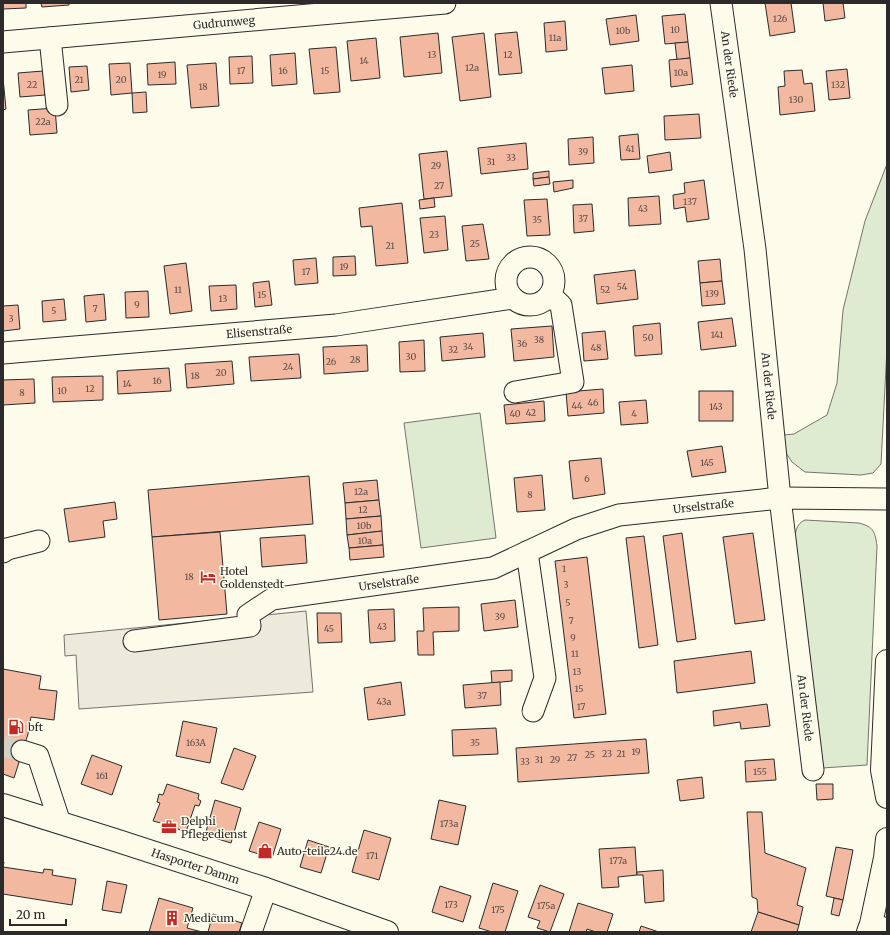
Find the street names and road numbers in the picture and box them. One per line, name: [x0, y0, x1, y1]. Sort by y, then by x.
street label: Gudrunweg: [193, 13, 256, 32]
street label: An der Riede: [718, 29, 741, 99]
street label: Elisenstraße: [226, 322, 293, 341]
street label: An der Riede: [758, 351, 779, 420]
street label: Urselstraße: [672, 496, 735, 516]
street label: Urselstraße: [358, 571, 420, 594]
street label: An der Riede: [794, 673, 816, 742]
street label: Hasporter Damm: [150, 845, 241, 887]

